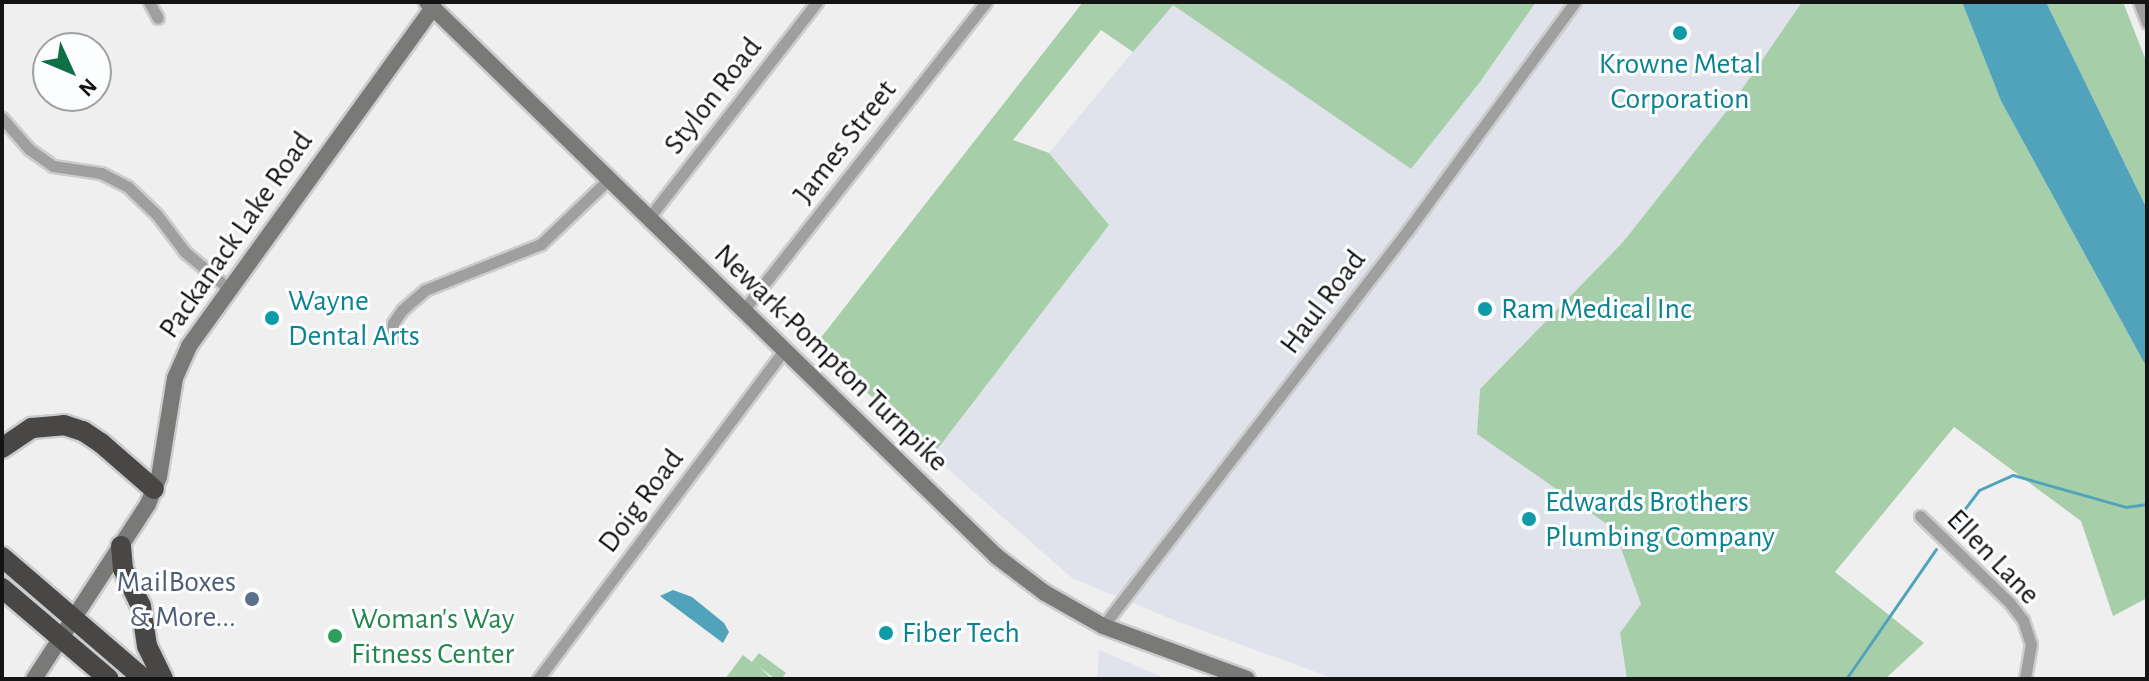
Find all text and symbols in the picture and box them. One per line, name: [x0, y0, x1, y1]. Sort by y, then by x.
marker: Krowne Metal Corporation: [1671, 24, 1689, 42]
street label: Stylon Road: [656, 30, 770, 162]
north arrow: [32, 32, 112, 112]
place label: Krowne Metal Corporation: [1599, 46, 1761, 116]
street label: James Street: [786, 73, 904, 211]
text: N: [75, 74, 101, 100]
street label: Packanack Lake Road: [151, 125, 321, 345]
street label: Newark-Pompton Turnpike: [706, 237, 956, 479]
street label: Haul Road: [1272, 243, 1374, 361]
place label: Wayne Dental Arts: [288, 283, 420, 354]
place label: Ram Medical Inc: [1501, 291, 1691, 327]
marker: Ram Medical Inc: [1476, 300, 1494, 318]
marker: Wayne Dental Arts: [263, 309, 281, 327]
street label: Doig Road: [590, 442, 692, 560]
place label: Edwards Brothers Plumbing Company: [1545, 484, 1775, 554]
street label: Ellen Lane: [1939, 502, 2047, 612]
marker: Edwards Brothers Plumbing Company: [1520, 510, 1538, 528]
place label: MailBoxes & More...: [117, 564, 236, 634]
marker: MailBoxes & More...: [243, 590, 261, 608]
place label: Woman's Way Fitness Center: [351, 601, 514, 672]
place label: Fiber Tech: [902, 615, 1020, 651]
marker: Fiber Tech: [877, 624, 895, 642]
marker: Woman's Way Fitness Center: [326, 627, 344, 645]

